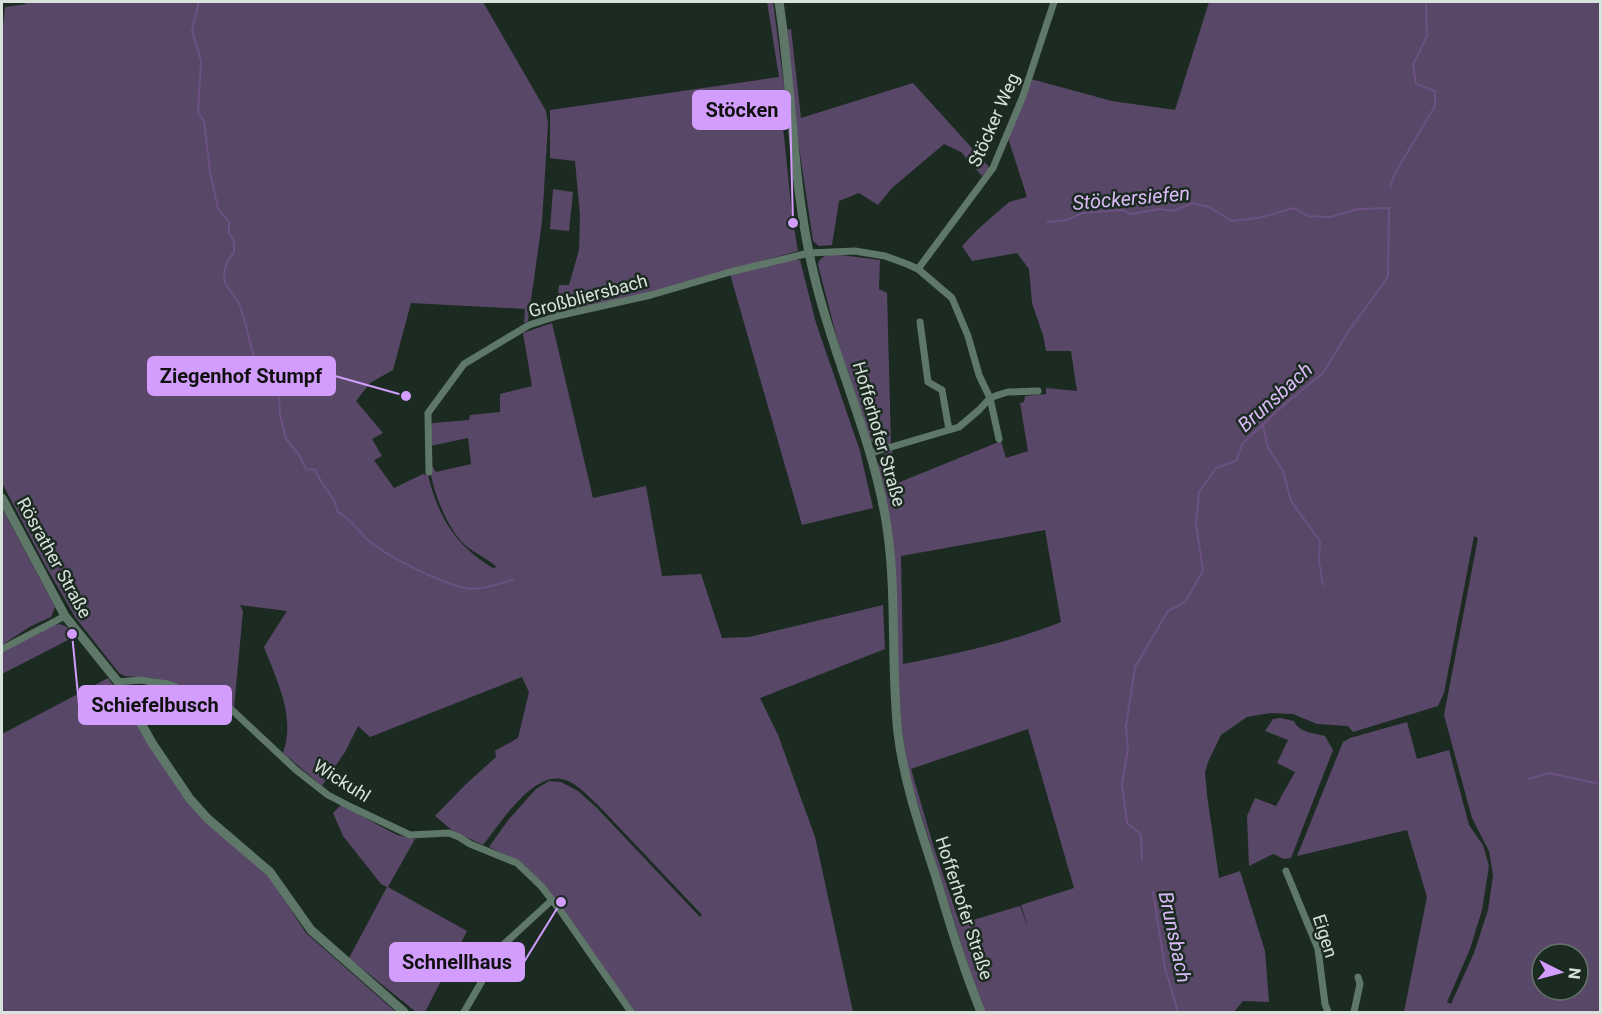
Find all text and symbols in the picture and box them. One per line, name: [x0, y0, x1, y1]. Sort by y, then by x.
street label: Stöcker Weg: [964, 70, 1024, 170]
callout: Stöcken: [693, 91, 790, 129]
text: Stöcken: [705, 98, 779, 122]
water label: Stöckersiefen: [1071, 181, 1191, 215]
street label: Großbliersbach: [526, 270, 650, 321]
callout: Ziegenhof Stumpf: [148, 357, 335, 395]
water label: Brunsbach: [1233, 357, 1317, 437]
street label: Hofferhofer Straße: [849, 359, 910, 509]
text: Ziegenhof Stumpf: [160, 364, 323, 388]
street label: Rösrather Straße: [13, 494, 96, 622]
callout: Schiefelbusch: [79, 686, 231, 724]
text: Schiefelbusch: [91, 693, 219, 717]
street label: Wickuhl: [310, 755, 375, 806]
street label: Hofferhofer Straße: [931, 833, 998, 982]
water label: Brunsbach: [1154, 889, 1196, 985]
street label: Eigen: [1309, 912, 1342, 960]
north arrow: [1530, 942, 1590, 1002]
callout: Schnellhaus: [390, 943, 524, 981]
text: Schnellhaus: [402, 950, 512, 974]
text: N: [1564, 967, 1584, 980]

